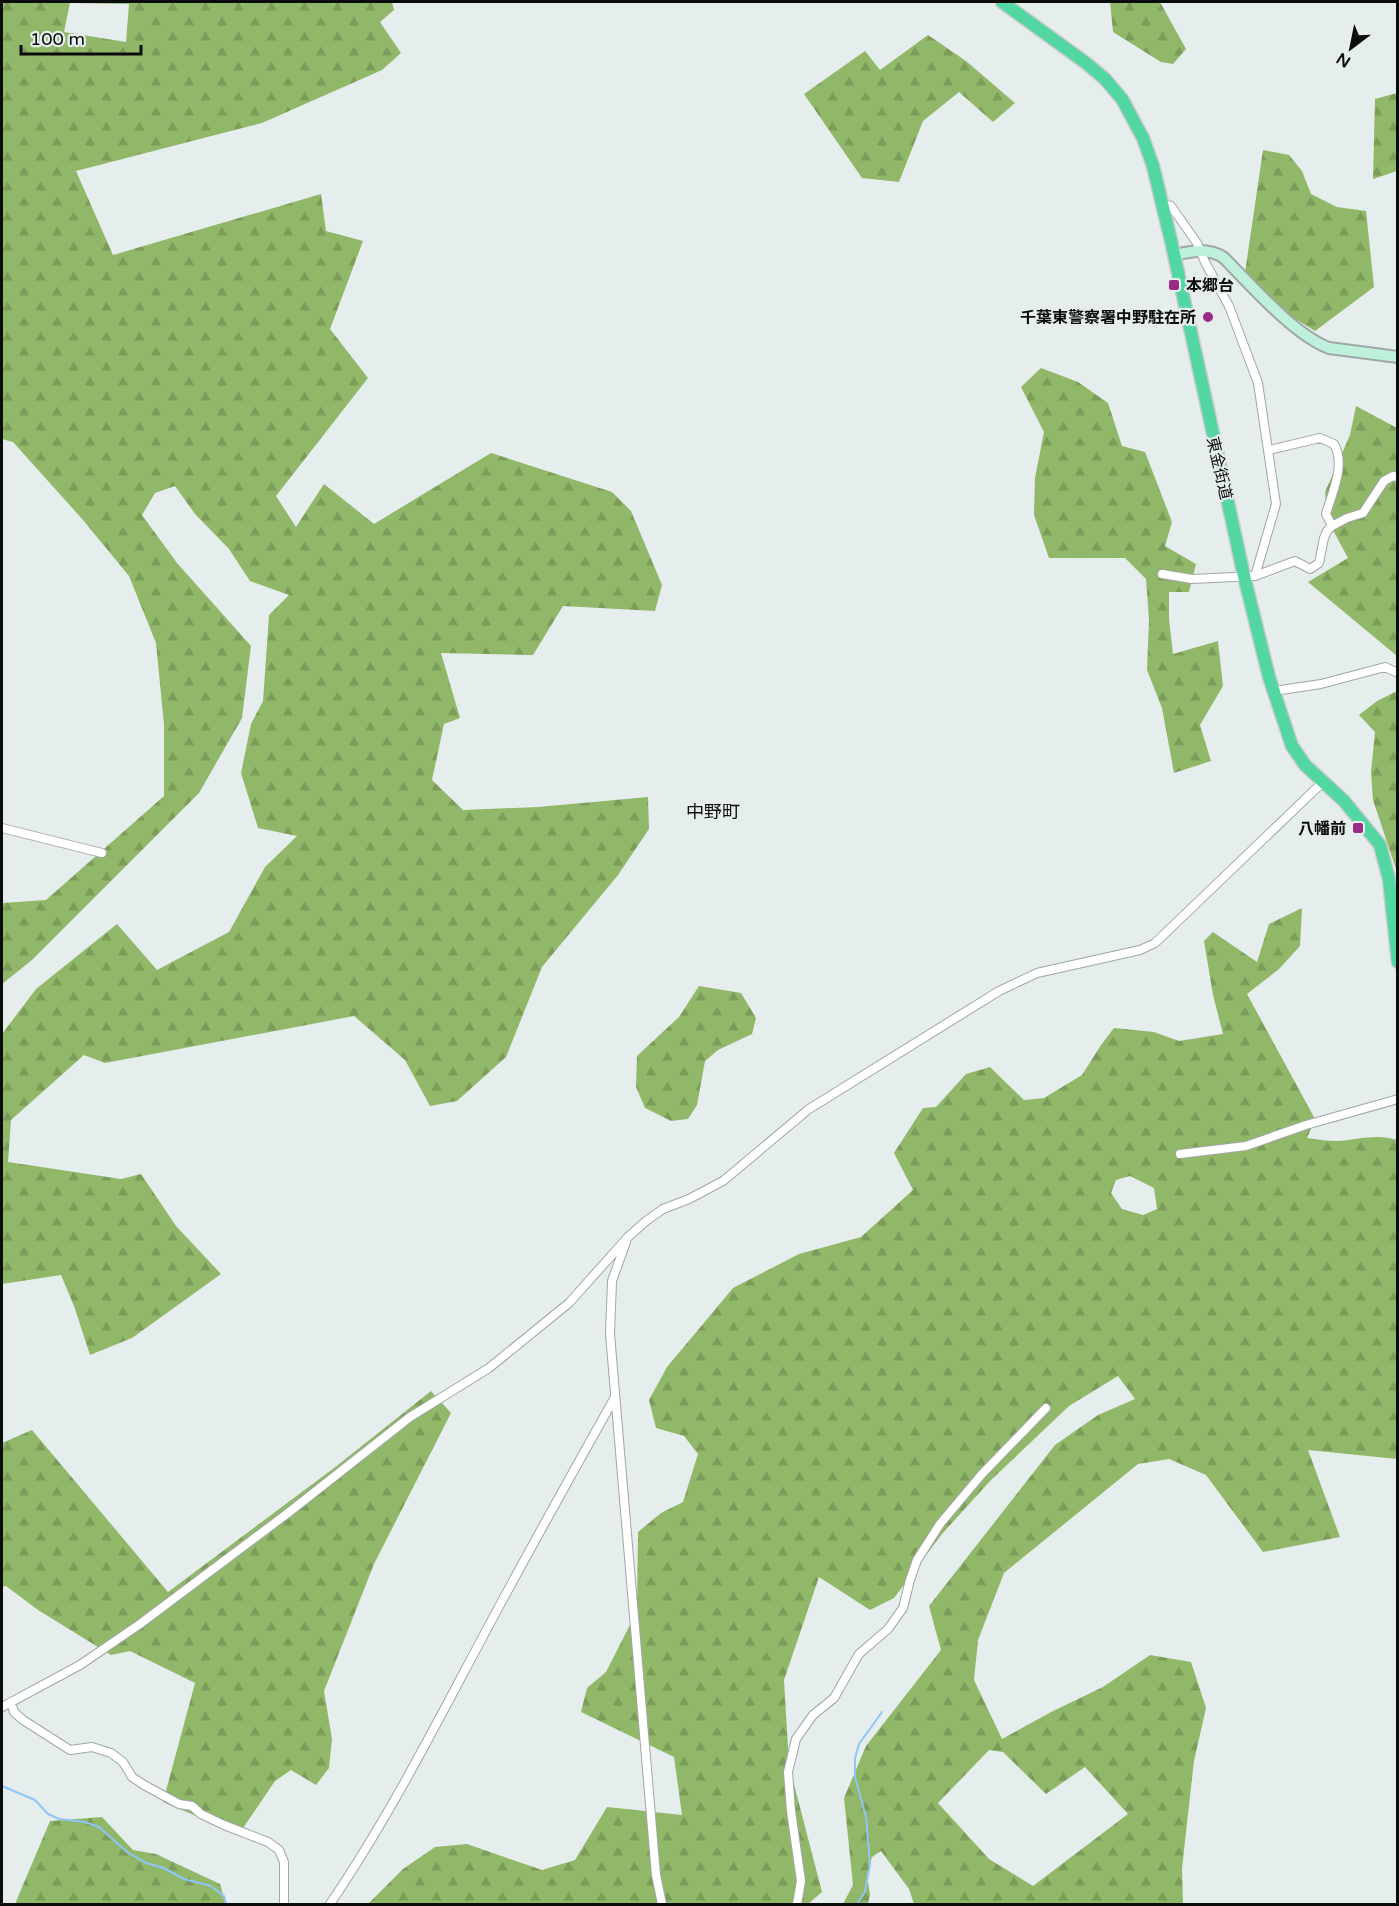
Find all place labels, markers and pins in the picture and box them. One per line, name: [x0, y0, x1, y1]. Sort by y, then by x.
place label: 本郷台: [1186, 276, 1234, 296]
marker: 本郷台: [1167, 278, 1181, 292]
place label: 千葉東警察署中野駐在所: [1020, 308, 1196, 328]
marker: 千葉東警察署中野駐在所: [1201, 310, 1215, 324]
place label: 八幡前: [1298, 819, 1346, 839]
marker: 八幡前: [1351, 821, 1365, 835]

